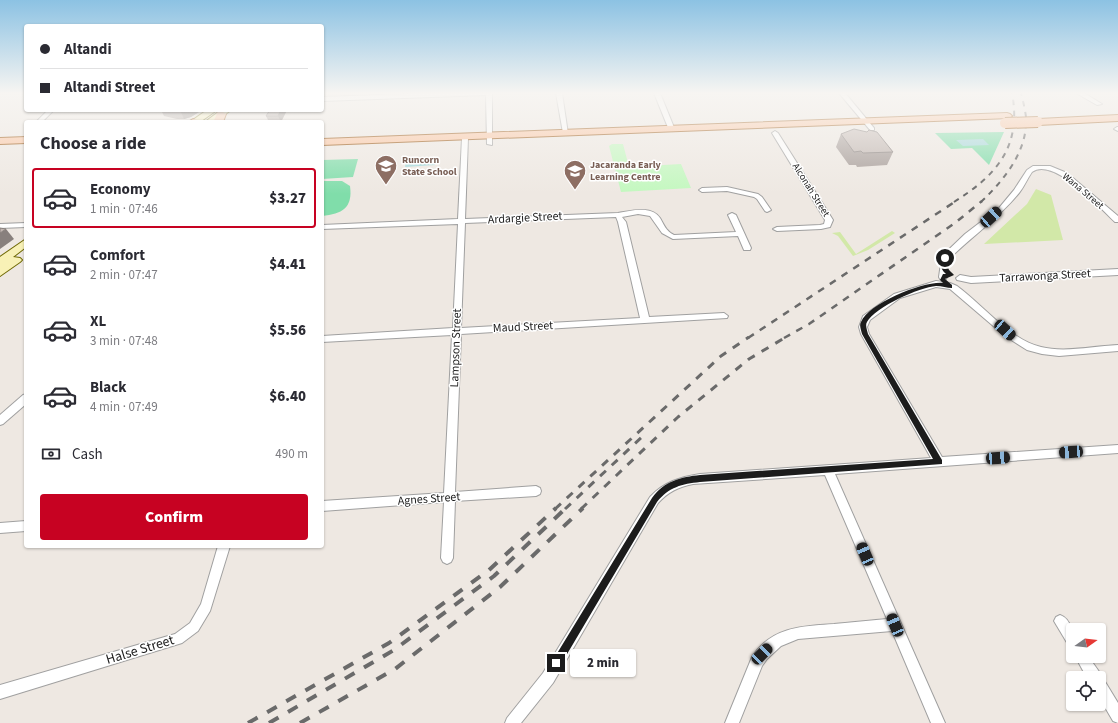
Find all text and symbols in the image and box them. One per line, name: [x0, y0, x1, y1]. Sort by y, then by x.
text: Altandi: [64, 39, 112, 60]
text: Altandi Street: [64, 77, 155, 98]
text: Choose a ride: [40, 131, 146, 156]
school or university icon: Runcorn State School: [373, 153, 399, 186]
place label: Runcorn State School: [402, 153, 457, 179]
school or university icon: Jacaranda Early Learning Centre: [562, 158, 588, 191]
place label: Jacaranda Early Learning Centre: [590, 158, 661, 184]
street label: Alconah Street: [789, 161, 833, 220]
street label: Wana Street: [1059, 169, 1107, 213]
text: Economy: [90, 179, 151, 200]
icon: car: [42, 180, 78, 216]
text: $3.27: [269, 188, 306, 209]
text: 1 min · 07:46: [90, 200, 158, 218]
car: [978, 205, 1004, 229]
street label: Ardargie Street: [487, 208, 563, 228]
text: Comfort: [90, 245, 145, 266]
icon: car: [42, 246, 78, 282]
route start: [936, 249, 954, 267]
text: $4.41: [269, 254, 306, 275]
street label: Tarrawonga Street: [999, 265, 1091, 287]
text: 2 min · 07:47: [90, 266, 158, 284]
street label: Lampson Street: [446, 308, 466, 388]
text: XL: [90, 311, 106, 332]
icon: car: [42, 312, 78, 348]
street label: Maud Street: [492, 317, 554, 337]
car: [992, 318, 1018, 342]
text: $5.56: [269, 320, 306, 341]
text: 3 min · 07:48: [90, 332, 158, 350]
text: Black: [90, 377, 127, 398]
icon: car: [42, 378, 78, 414]
text: $6.40: [269, 386, 306, 407]
text: 4 min · 07:49: [90, 398, 158, 416]
icon: cash: [40, 443, 62, 465]
text: Cash: [72, 444, 103, 465]
text: 490 m: [275, 445, 308, 463]
car: [1059, 445, 1083, 459]
car: [986, 451, 1010, 465]
street label: Agnes Street: [397, 488, 461, 510]
button: Confirm: [40, 494, 308, 540]
car: [855, 541, 875, 567]
car: [885, 612, 905, 638]
north arrow: [1066, 623, 1106, 663]
map controls: [1066, 623, 1106, 711]
street label: Halse Street: [103, 630, 177, 670]
car: [749, 641, 775, 667]
callout: 2 min: [570, 649, 636, 677]
route end: [547, 654, 565, 672]
text: 2 min: [587, 654, 619, 672]
button: locate: [1066, 671, 1106, 711]

